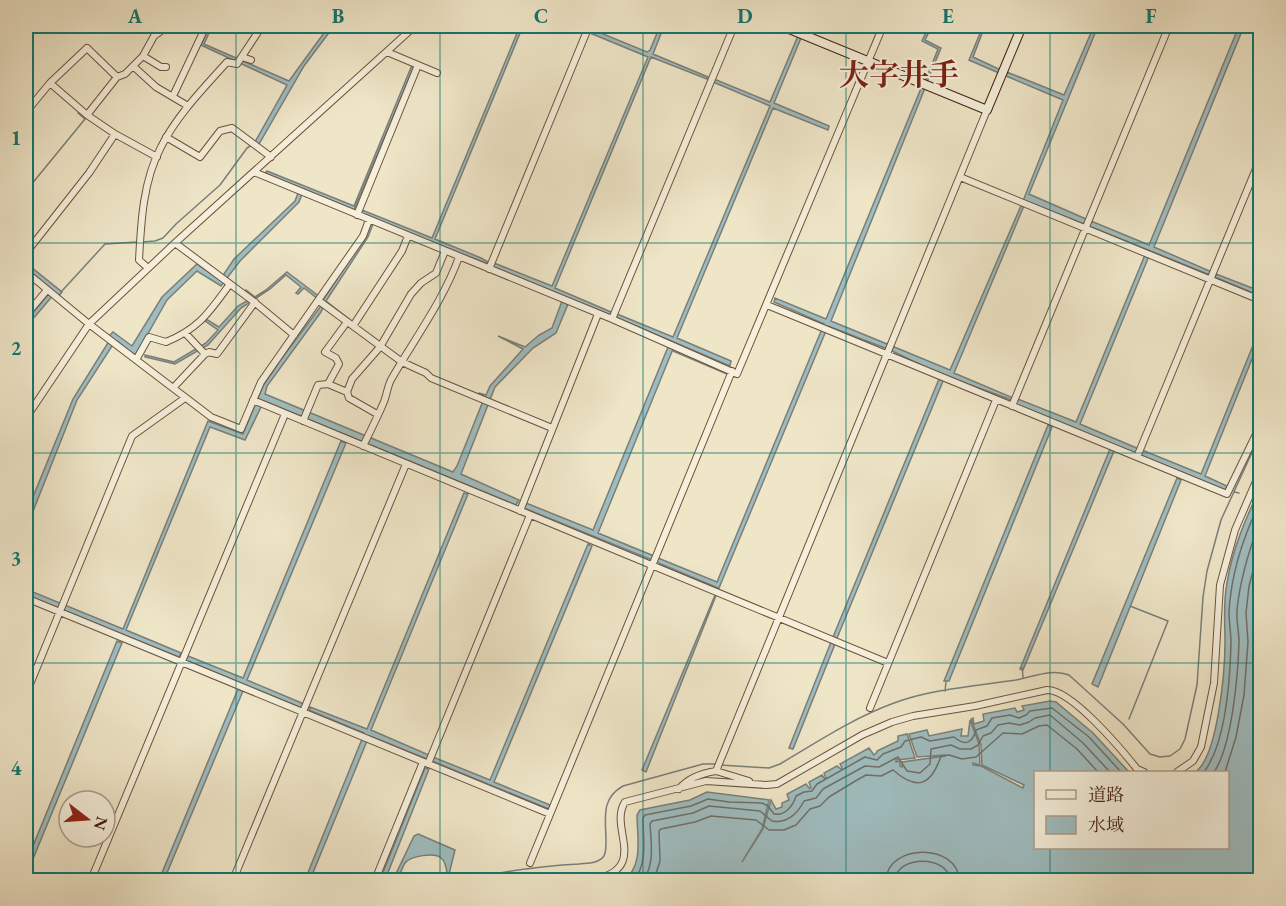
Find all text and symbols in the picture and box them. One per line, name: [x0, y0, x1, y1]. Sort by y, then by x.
text: A: [127, 3, 143, 29]
text: B: [332, 3, 344, 29]
text: C: [534, 3, 548, 29]
text: D: [737, 3, 753, 29]
text: E: [942, 3, 954, 29]
text: F: [1146, 3, 1157, 29]
district label: 大字井手: [839, 55, 959, 94]
text: 1: [11, 125, 21, 151]
text: 2: [11, 335, 22, 361]
text: 3: [11, 545, 21, 571]
text: 4: [11, 755, 22, 781]
legend: [1034, 771, 1229, 849]
text: 道路: [1088, 783, 1124, 806]
north arrow: [57, 789, 117, 849]
text: 水域: [1088, 813, 1124, 836]
text: N: [89, 814, 113, 833]

